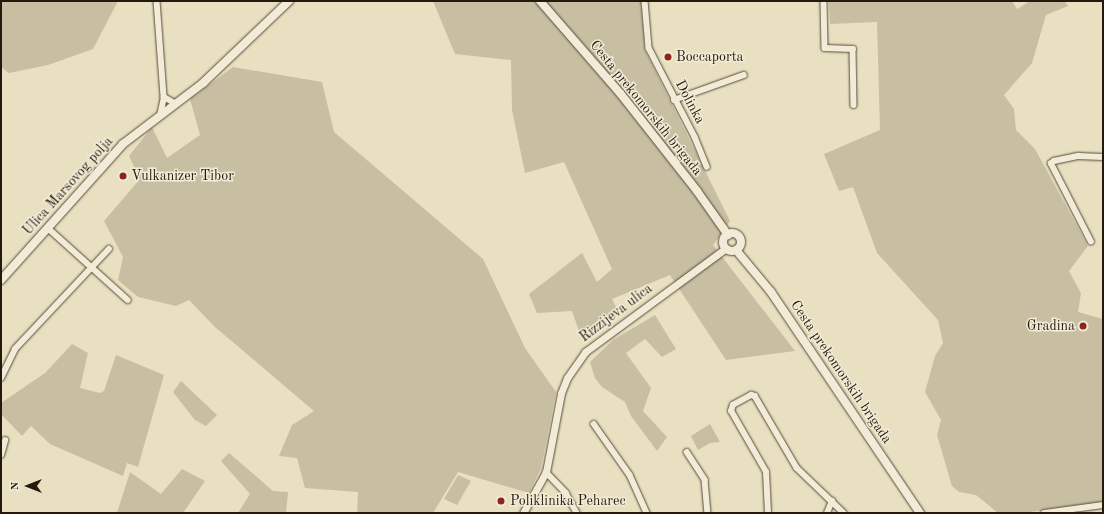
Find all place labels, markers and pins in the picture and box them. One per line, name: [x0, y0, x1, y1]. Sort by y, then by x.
place label: Boccaporta: [676, 49, 743, 65]
marker: Boccaporta: [663, 52, 673, 62]
place label: Vulkanizer Tibor: [131, 168, 234, 184]
marker: Vulkanizer Tibor: [118, 171, 128, 181]
place label: Gradina: [1027, 318, 1075, 334]
marker: Gradina: [1078, 321, 1088, 331]
place label: Poliklinika Peharec: [510, 493, 626, 509]
marker: Poliklinika Peharec: [495, 495, 507, 507]

